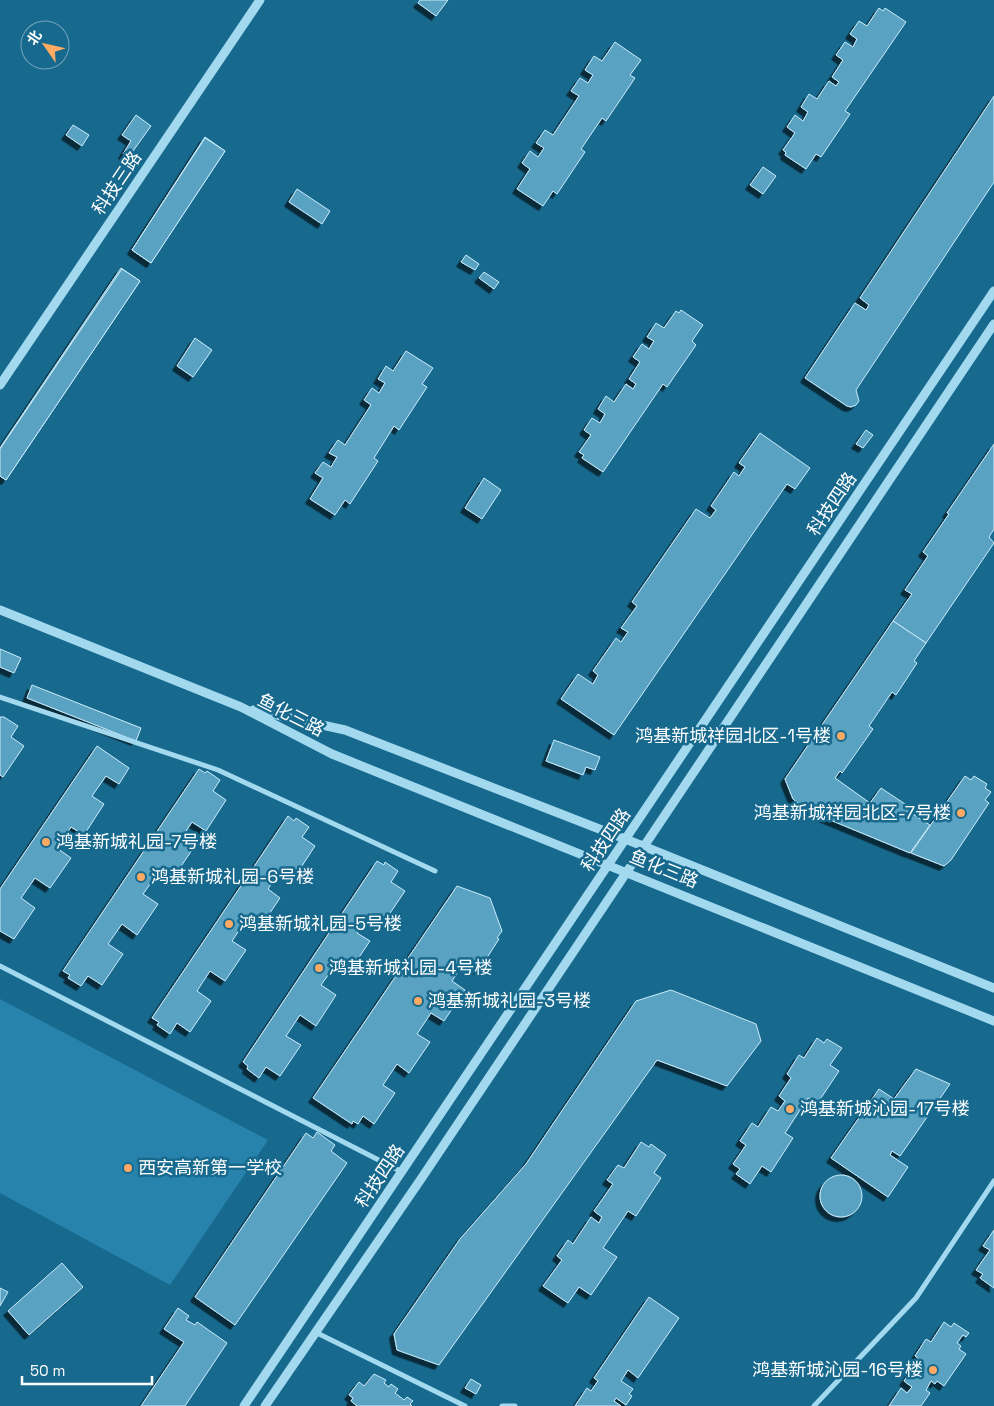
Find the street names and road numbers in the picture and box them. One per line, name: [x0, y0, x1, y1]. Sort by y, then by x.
street label: 科技三路: [87, 146, 146, 219]
street label: 科技四路: [802, 467, 861, 540]
street label: 鱼化三路: [254, 688, 329, 741]
street label: 科技四路: [576, 803, 635, 876]
street label: 鱼化三路: [627, 844, 702, 893]
street label: 科技四路: [350, 1139, 409, 1212]

